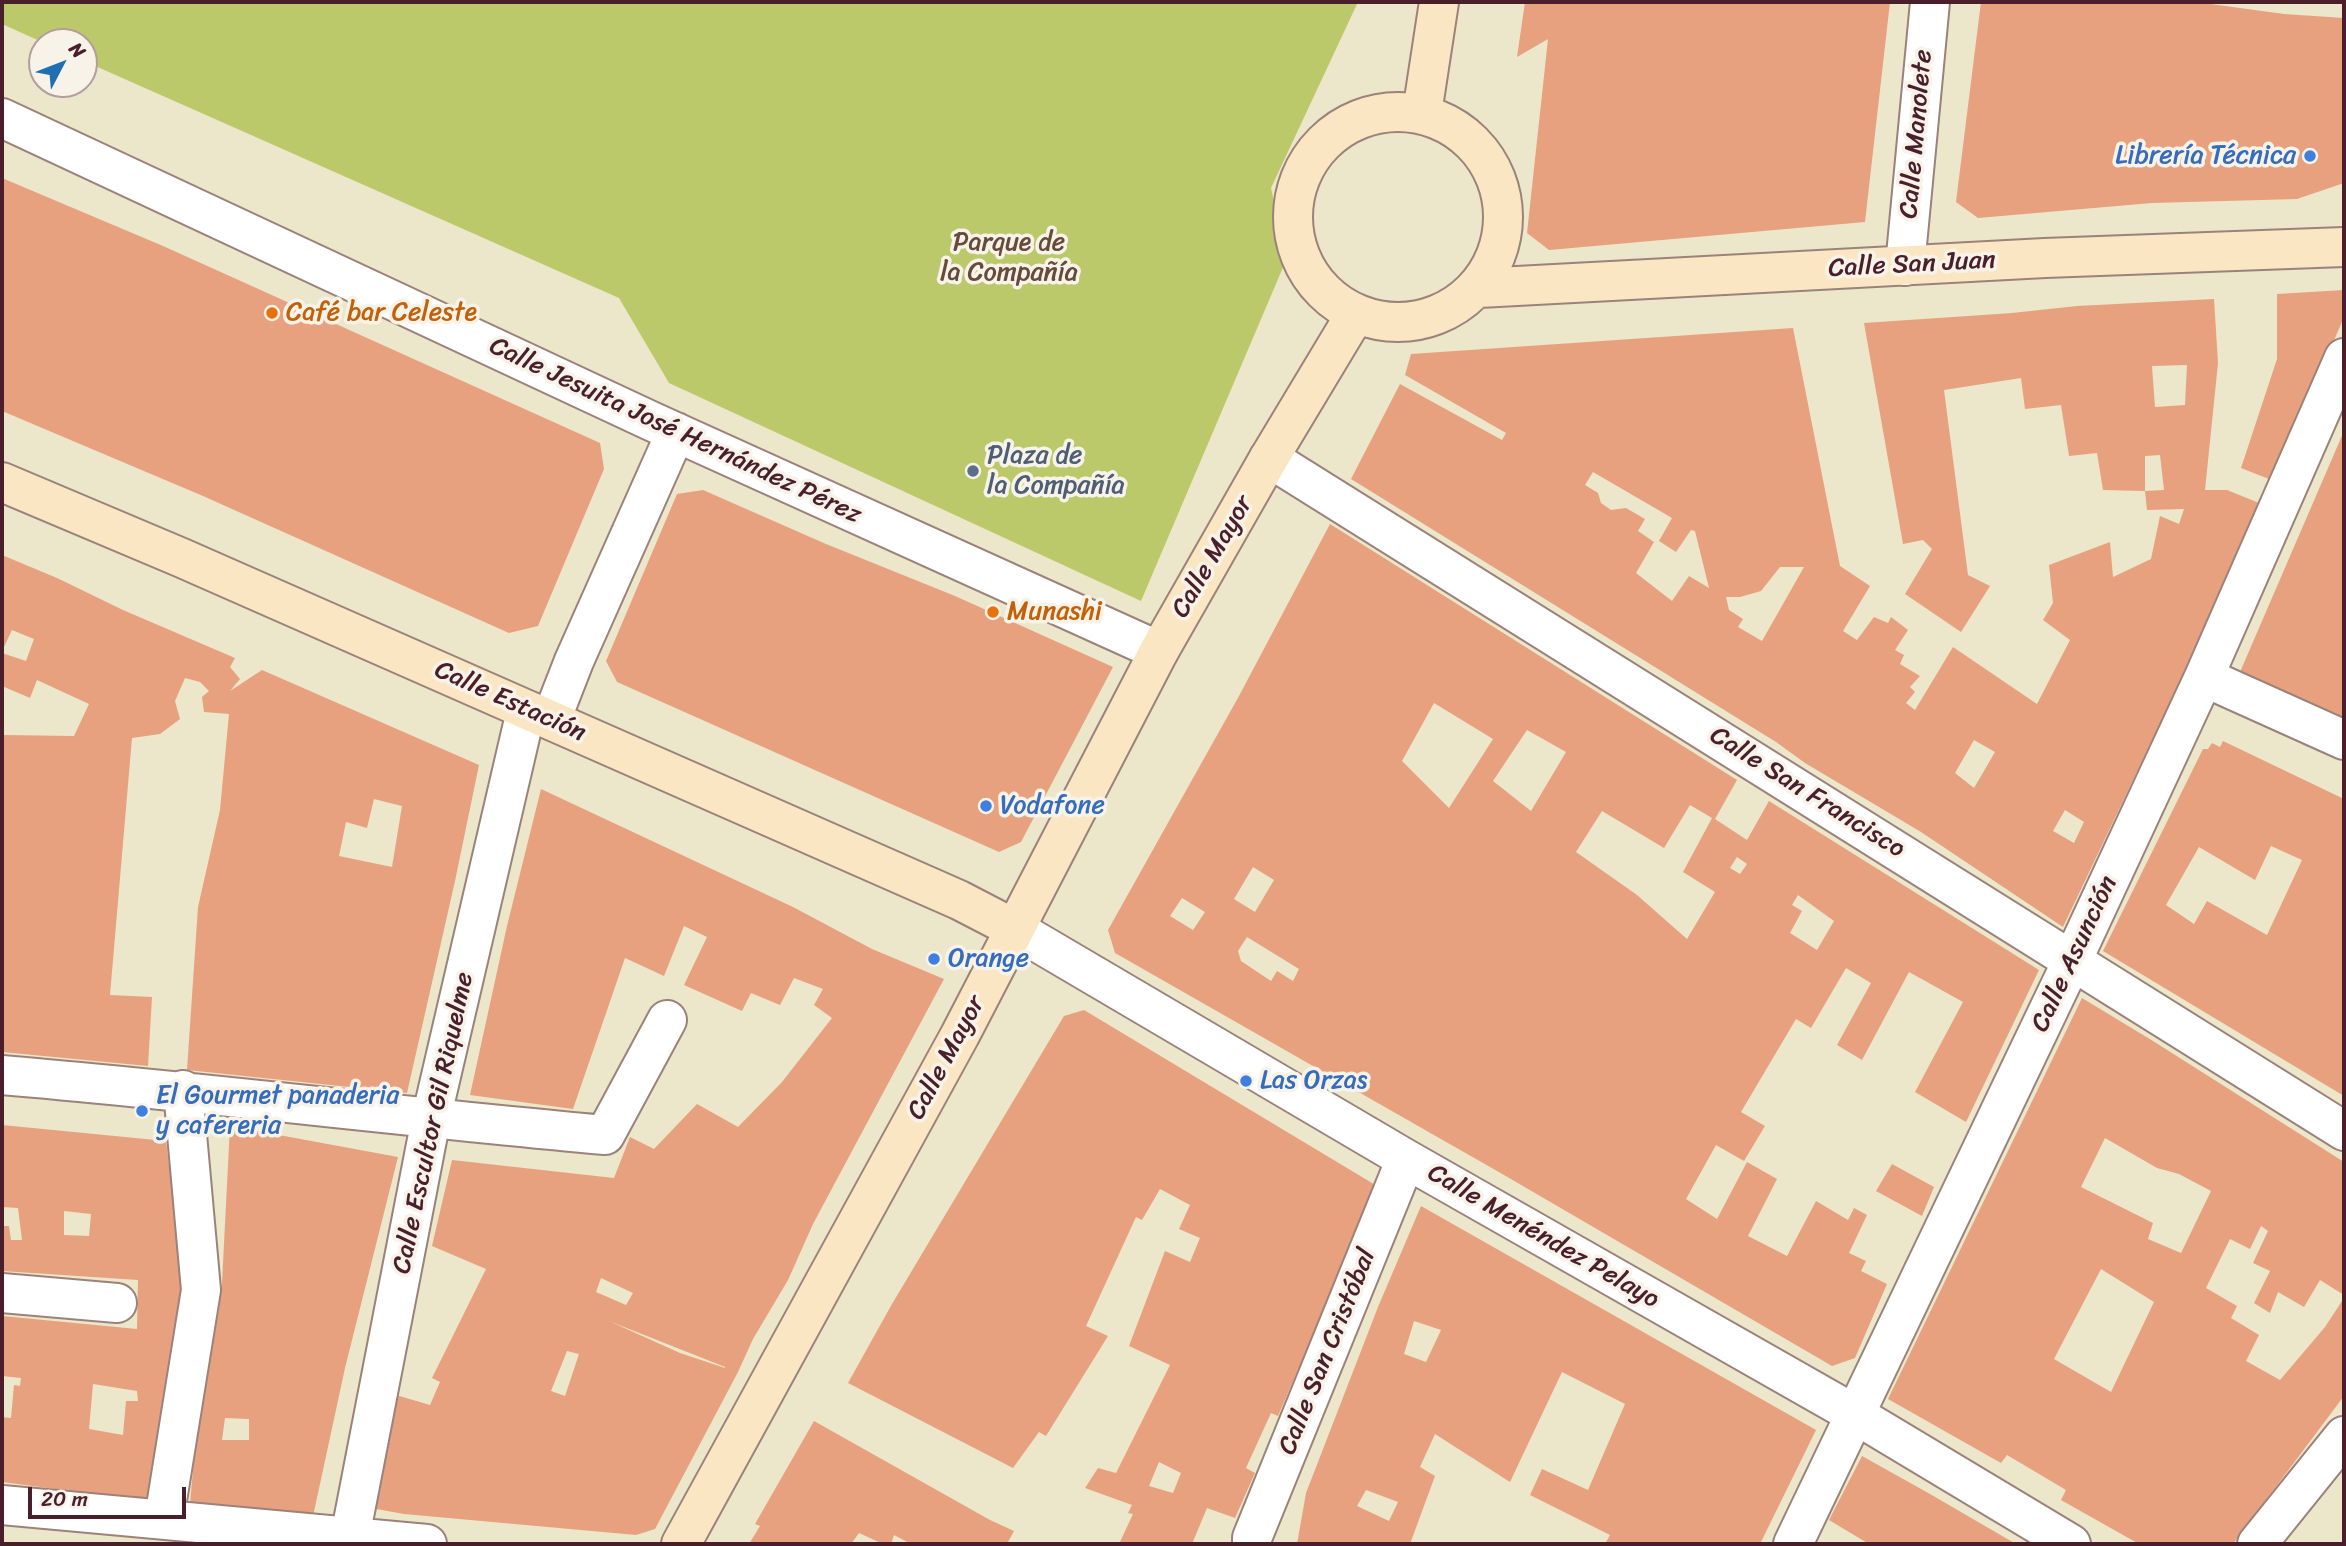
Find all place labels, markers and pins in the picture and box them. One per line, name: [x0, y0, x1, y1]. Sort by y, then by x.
place label: Librería Técnica: [2115, 140, 2296, 172]
marker: Librería Técnica: [2302, 148, 2318, 164]
place label: Café bar Celeste: [286, 297, 477, 329]
marker: Café bar Celeste: [264, 305, 280, 321]
place label: Plaza de la Compañía: [987, 440, 1125, 502]
marker: Plaza de la Compañía: [965, 463, 981, 479]
place label: Munashi: [1007, 596, 1102, 628]
marker: Munashi: [985, 604, 1001, 620]
place label: Vodafone: [1000, 790, 1105, 822]
marker: Vodafone: [978, 798, 994, 814]
place label: Orange: [948, 943, 1029, 975]
marker: Orange: [926, 951, 942, 967]
place label: Las Orzas: [1260, 1065, 1367, 1097]
marker: Las Orzas: [1238, 1073, 1254, 1089]
place label: El Gourmet panaderia y cafereria: [156, 1080, 399, 1142]
marker: El Gourmet panaderia y cafereria: [134, 1103, 150, 1119]

